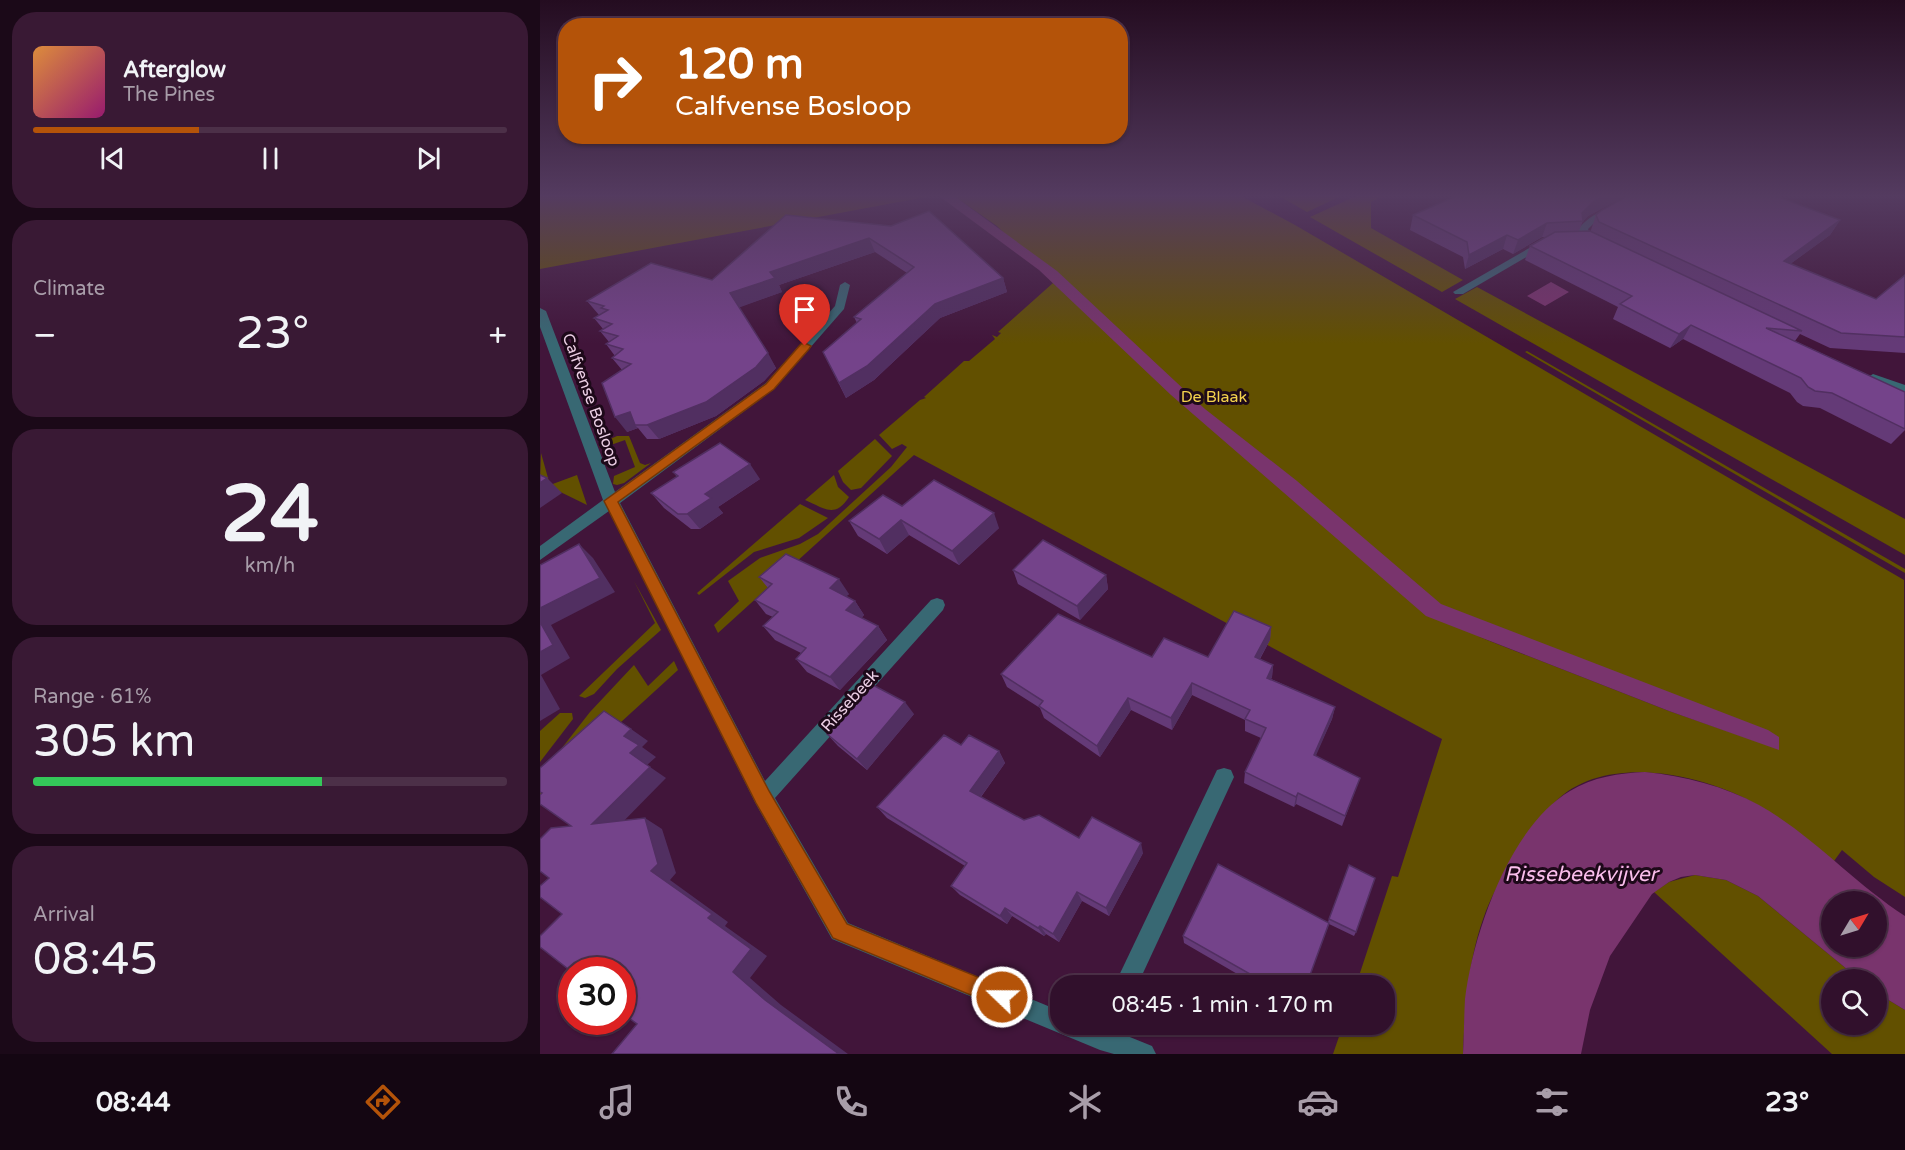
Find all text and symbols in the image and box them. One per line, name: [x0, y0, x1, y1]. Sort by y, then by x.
text: 120 m: [675, 39, 804, 90]
icon: right: [576, 42, 654, 120]
text: Afterglow: [123, 57, 226, 83]
text: The Pines: [123, 83, 215, 107]
text: Calfvense Bosloop: [675, 90, 912, 123]
icon: previous: [96, 142, 129, 175]
icon: pause: [254, 142, 287, 175]
icon: next: [412, 142, 445, 175]
text: Climate: [33, 277, 105, 301]
pin: [779, 284, 830, 346]
icon: arrive: [788, 293, 821, 326]
text: 23°: [236, 307, 309, 361]
text: −: [33, 316, 57, 355]
text: +: [488, 316, 507, 355]
street label: Calfvense Bosloop: [558, 331, 624, 469]
park label: De Blaak: [1181, 387, 1248, 407]
text: 24: [221, 468, 319, 562]
text: km/h: [245, 554, 295, 578]
street label: Rissebeek: [817, 666, 883, 736]
text: Range · 61%: [33, 685, 152, 709]
text: 305 km: [33, 715, 195, 769]
water label: Rissebeekvijver: [1504, 862, 1661, 887]
north arrow: [1821, 891, 1887, 957]
map controls: [1821, 891, 1887, 1035]
text: Arrival: [33, 903, 95, 927]
text: 08:45: [33, 933, 158, 987]
speed limit sign: 30: [558, 957, 636, 1035]
position arrow: [970, 965, 1034, 1029]
button: search: [1821, 969, 1887, 1035]
text: 08:45 · 1 min · 170 m: [1112, 992, 1333, 1018]
icon: directions: [362, 1081, 404, 1123]
icon: music: [596, 1081, 638, 1123]
icon: phone: [830, 1081, 872, 1123]
icon: climate: [1064, 1081, 1106, 1123]
icon: car: [1297, 1081, 1339, 1123]
icon: filters: [1531, 1081, 1573, 1123]
text: 08:44: [96, 1086, 171, 1119]
text: 23°: [1765, 1086, 1809, 1119]

